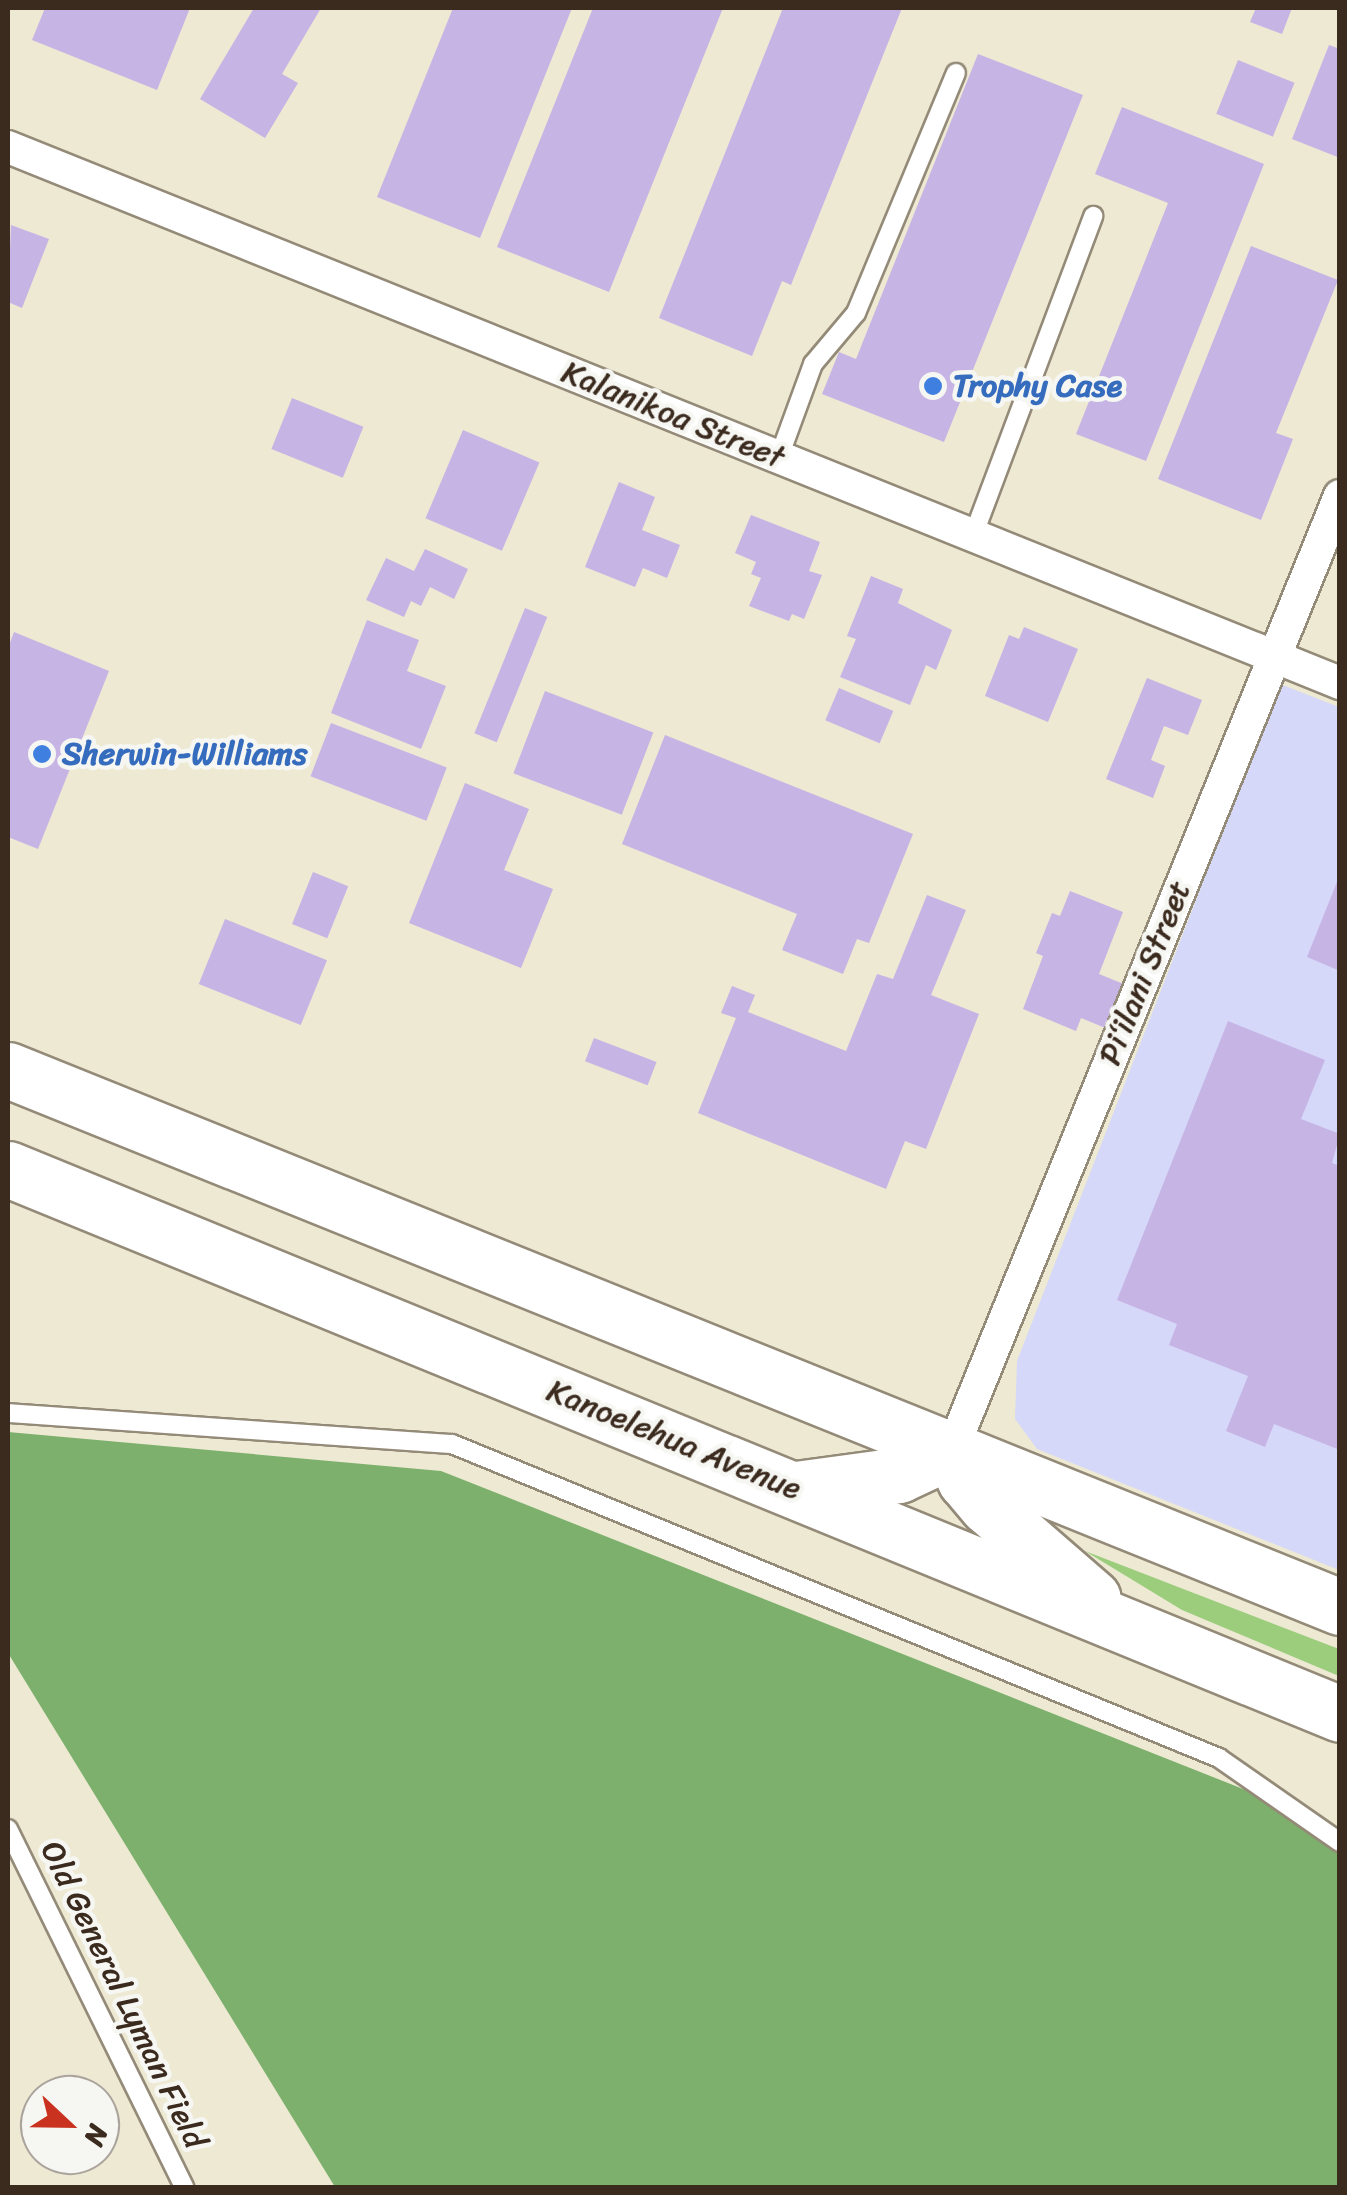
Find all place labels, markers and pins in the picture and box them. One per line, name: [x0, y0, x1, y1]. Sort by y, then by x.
place label: Trophy Case: [953, 367, 1123, 405]
marker: Trophy Case: [922, 375, 944, 397]
place label: Sherwin-Williams: [62, 735, 307, 773]
marker: Sherwin-Williams: [31, 743, 53, 765]

